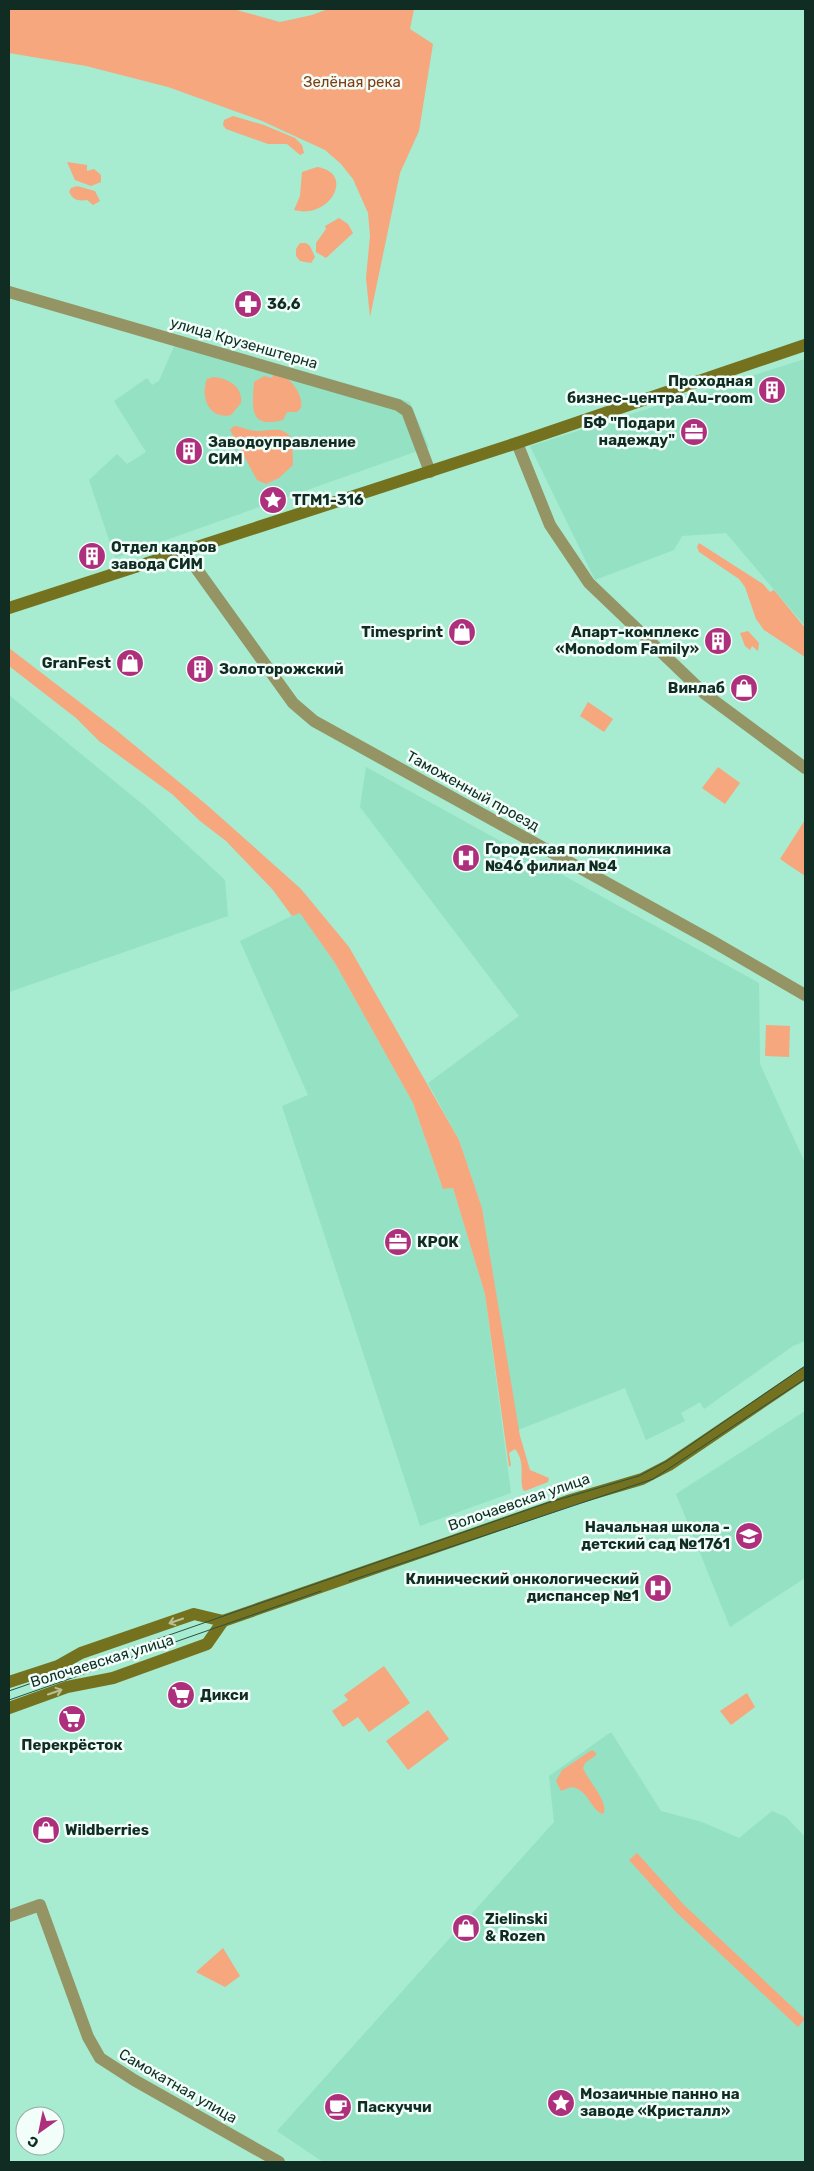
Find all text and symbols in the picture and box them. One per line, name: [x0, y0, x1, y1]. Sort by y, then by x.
park label: Зелёная река: [303, 73, 401, 91]
pharmacy icon: 36,6: [233, 289, 263, 319]
place label: 36,6: [267, 295, 301, 313]
street label: улица Крузенштерна: [168, 313, 320, 373]
place label: Проходная бизнес-центра Au-room: [567, 372, 753, 407]
building icon: Проходная бизнес-центра Au-room: [757, 375, 787, 405]
place label: БФ "Подари надежду": [583, 414, 675, 449]
office icon: БФ "Подари надежду": [679, 417, 709, 447]
place label: Заводоуправление СИМ: [208, 433, 356, 468]
building icon: Заводоуправление СИМ: [174, 436, 204, 466]
place icon: ТГМ1-316: [258, 485, 288, 515]
place label: ТГМ1-316: [292, 491, 364, 509]
place label: Отдел кадров завода СИМ: [111, 538, 217, 573]
building icon: Отдел кадров завода СИМ: [77, 541, 107, 571]
shop icon: Timesprint: [447, 617, 477, 647]
place label: Timesprint: [361, 623, 443, 641]
place label: Апарт-комплекс «Monodom Family»: [555, 623, 699, 658]
building icon: Апарт-комплекс «Monodom Family»: [703, 626, 733, 656]
shop icon: GranFest: [115, 648, 145, 678]
place label: GranFest: [42, 654, 111, 672]
building icon: Золоторожский: [185, 654, 215, 684]
place label: Золоторожский: [219, 660, 343, 678]
shop icon: Винлаб: [729, 673, 759, 703]
place label: Винлаб: [668, 679, 725, 697]
street label: Таможенный проезд: [403, 747, 543, 835]
place label: Городская поликлиника №46 филиал №4: [485, 840, 671, 875]
hospital icon: Городская поликлиника №46 филиал №4: [451, 843, 481, 873]
office icon: КРОК: [383, 1227, 413, 1257]
place label: КРОК: [417, 1233, 459, 1251]
street label: Волочаевская улица: [446, 1469, 592, 1535]
place label: Начальная школа - детский сад №1761: [581, 1518, 730, 1553]
school or university icon: Начальная школа - детский сад №1761: [734, 1521, 764, 1551]
place label: Клинический онкологический диспансер №1: [406, 1570, 639, 1605]
hospital icon: Клинический онкологический диспансер №1: [643, 1573, 673, 1603]
one-way arrow: [168, 1616, 184, 1626]
street label: Волочаевская улица: [28, 1631, 176, 1691]
supermarket icon: Дикси: [166, 1680, 196, 1710]
place label: Дикси: [200, 1686, 248, 1704]
one-way arrow: [47, 1687, 62, 1696]
supermarket icon: Перекрёсток: [57, 1704, 87, 1734]
place label: Перекрёсток: [21, 1736, 123, 1754]
shop icon: Wildberries: [31, 1815, 61, 1845]
place label: Wildberries: [65, 1821, 149, 1839]
place label: Zielinski & Rozen: [485, 1910, 548, 1945]
shop icon: Zielinski & Rozen: [451, 1913, 481, 1943]
street label: Самокатная улица: [116, 2045, 240, 2127]
place label: Мозаичные панно на заводе «Кристалл»: [580, 2085, 740, 2120]
place icon: Мозаичные панно на заводе «Кристалл»: [546, 2088, 576, 2118]
cafe icon: Паскуччи: [323, 2092, 353, 2122]
place label: Паскуччи: [357, 2098, 432, 2116]
north arrow: [15, 2106, 65, 2156]
text: С: [24, 2132, 42, 2151]

